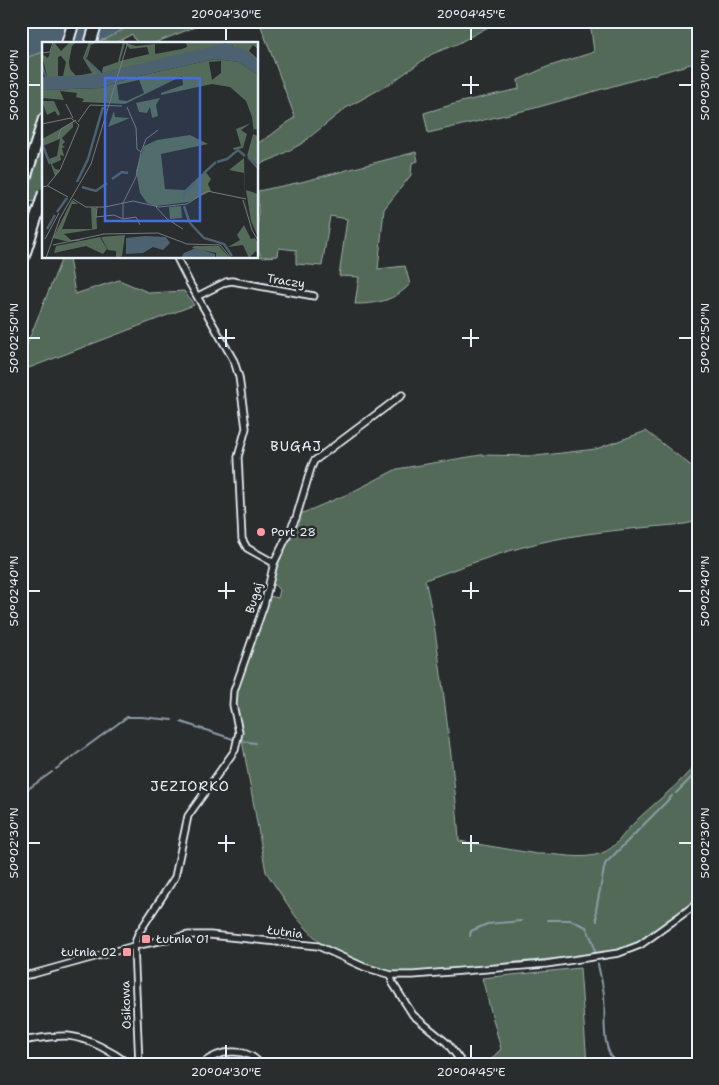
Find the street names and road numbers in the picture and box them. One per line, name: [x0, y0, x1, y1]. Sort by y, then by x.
street label: Traczy: [266, 270, 306, 292]
street label: Bugaj: [242, 580, 266, 616]
street label: Łutnia: [265, 922, 304, 942]
street label: Osikowa: [117, 980, 135, 1030]

